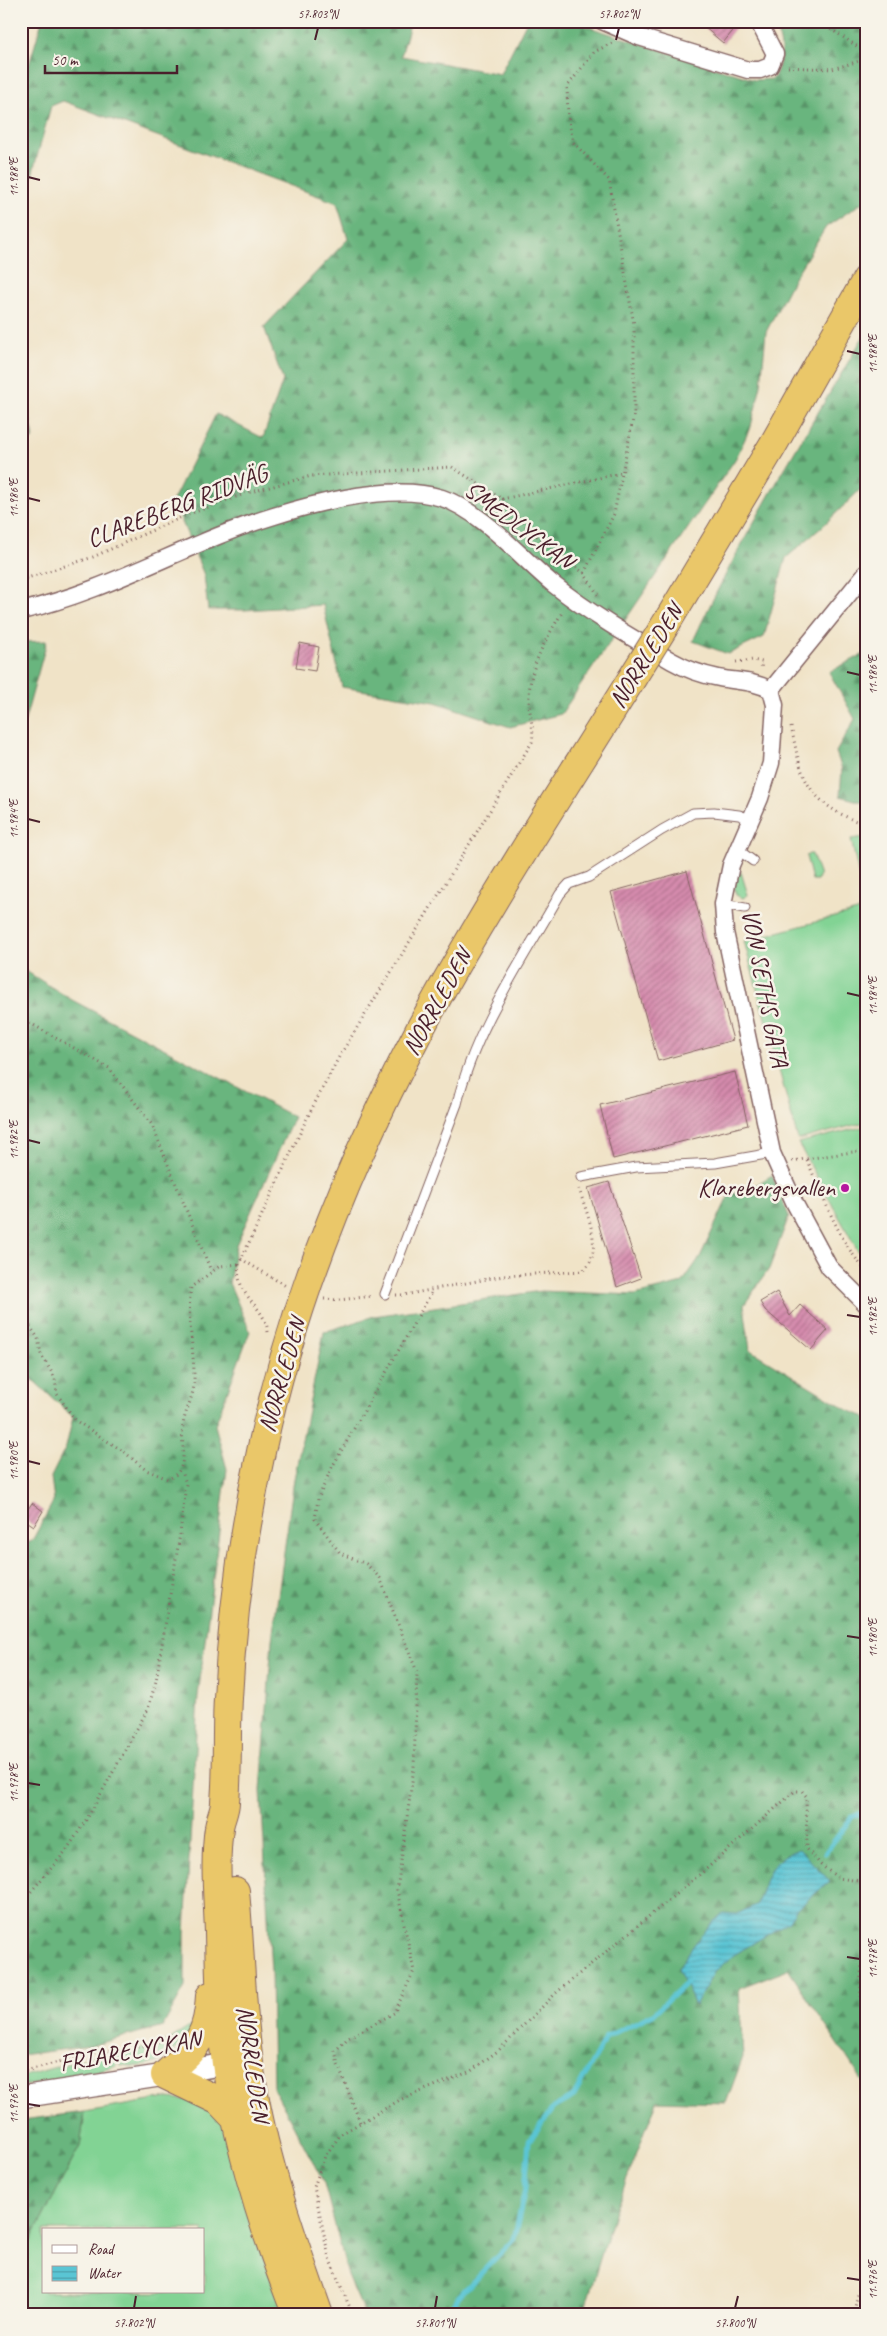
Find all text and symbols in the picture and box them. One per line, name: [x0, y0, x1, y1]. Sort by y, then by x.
text: 57.803°N: [298, 6, 340, 22]
text: 57.802°N: [599, 6, 641, 22]
scale bar: [45, 42, 178, 74]
text: 50 m: [52, 51, 79, 70]
text: 11.988°E: [6, 156, 22, 197]
text: 11.988°E: [865, 333, 881, 374]
street label: CLAREBERG RIDVÄG: [82, 456, 274, 555]
street label: SMEDLYCKAN: [458, 473, 583, 579]
text: 11.986°E: [6, 477, 22, 518]
street label: NORRLEDEN: [601, 595, 693, 714]
text: 11.986°E: [865, 654, 881, 695]
text: 11.984°E: [6, 798, 22, 839]
street label: VON SETHS GATA: [734, 906, 796, 1071]
street label: NORRLEDEN: [395, 940, 481, 1061]
text: 11.984°E: [865, 975, 881, 1016]
text: 11.982°E: [6, 1119, 22, 1160]
place label: Klarebergsvallen: [698, 1172, 836, 1204]
marker: Klarebergsvallen: [839, 1182, 851, 1194]
text: 11.982°E: [865, 1296, 881, 1337]
street label: NORRLEDEN: [251, 1311, 315, 1436]
text: 11.980°E: [6, 1440, 22, 1481]
text: 11.980°E: [865, 1617, 881, 1658]
text: 11.978°E: [6, 1762, 22, 1803]
text: 11.978°E: [865, 1938, 881, 1979]
street label: NORRLEDEN: [229, 2004, 278, 2128]
street label: FRIARELYCKAN: [57, 2022, 207, 2079]
text: 11.976°E: [6, 2083, 22, 2124]
legend: [42, 2228, 205, 2294]
text: Road: [88, 2240, 115, 2259]
text: 11.976°E: [865, 2259, 881, 2300]
text: Water: [88, 2264, 122, 2283]
text: 57.802°N: [114, 2315, 156, 2331]
text: 57.801°N: [415, 2315, 457, 2331]
text: 57.800°N: [715, 2315, 757, 2331]

